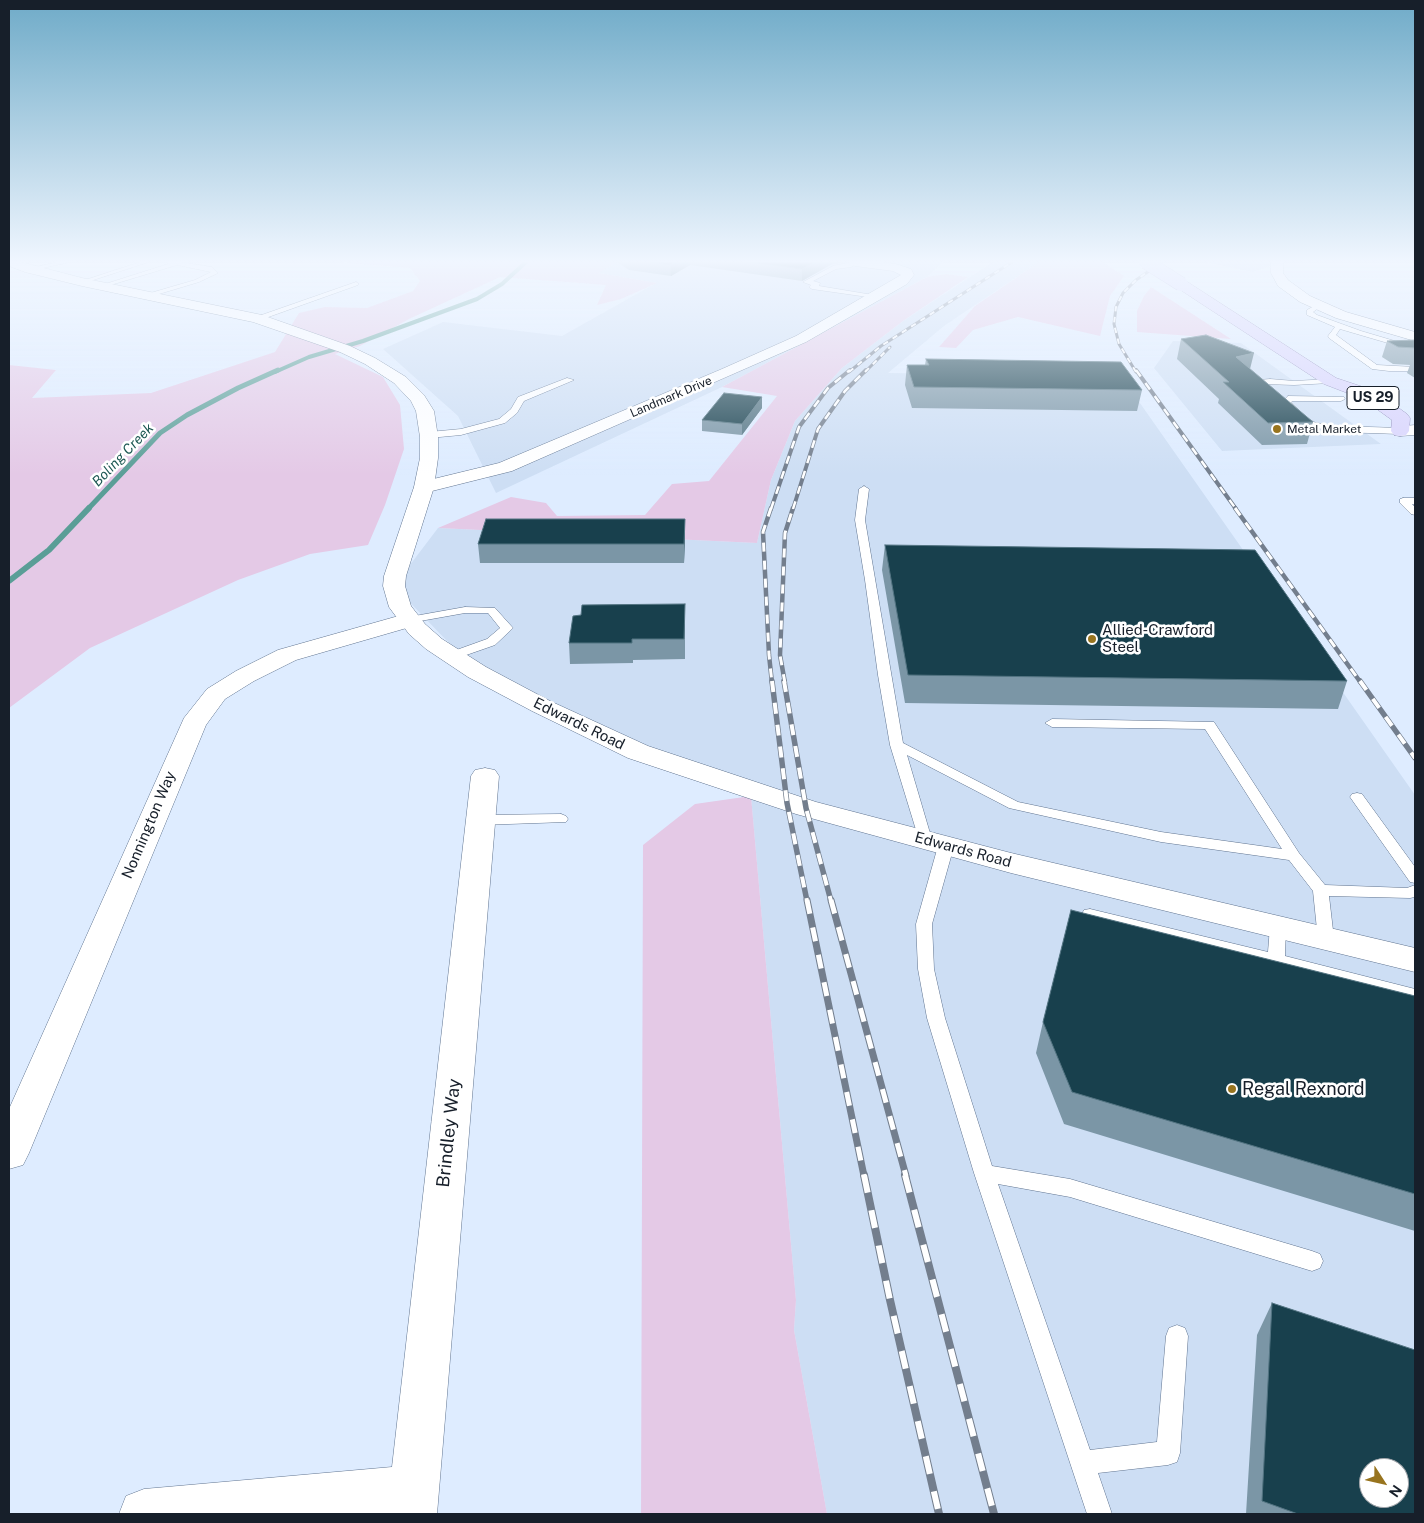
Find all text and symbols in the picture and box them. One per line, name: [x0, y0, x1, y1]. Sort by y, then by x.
street label: Landmark Drive: [628, 373, 714, 421]
road number: US 29: [1347, 386, 1399, 409]
water label: Boling Creek: [89, 420, 157, 490]
place label: Metal Market: [1287, 422, 1361, 436]
marker: Metal Market: [1271, 423, 1283, 435]
place label: Allied-Crawford Steel: [1102, 621, 1213, 656]
marker: Allied-Crawford Steel: [1086, 633, 1098, 645]
street label: Edwards Road: [530, 694, 628, 754]
street label: Nonnington Way: [118, 769, 180, 881]
street label: Edwards Road: [913, 828, 1013, 872]
street label: Brindley Way: [433, 1077, 465, 1189]
place label: Regal Rexnord: [1242, 1078, 1365, 1100]
marker: Regal Rexnord: [1226, 1083, 1238, 1095]
north arrow: [1359, 1458, 1409, 1508]
text: N: [1386, 1482, 1405, 1500]

